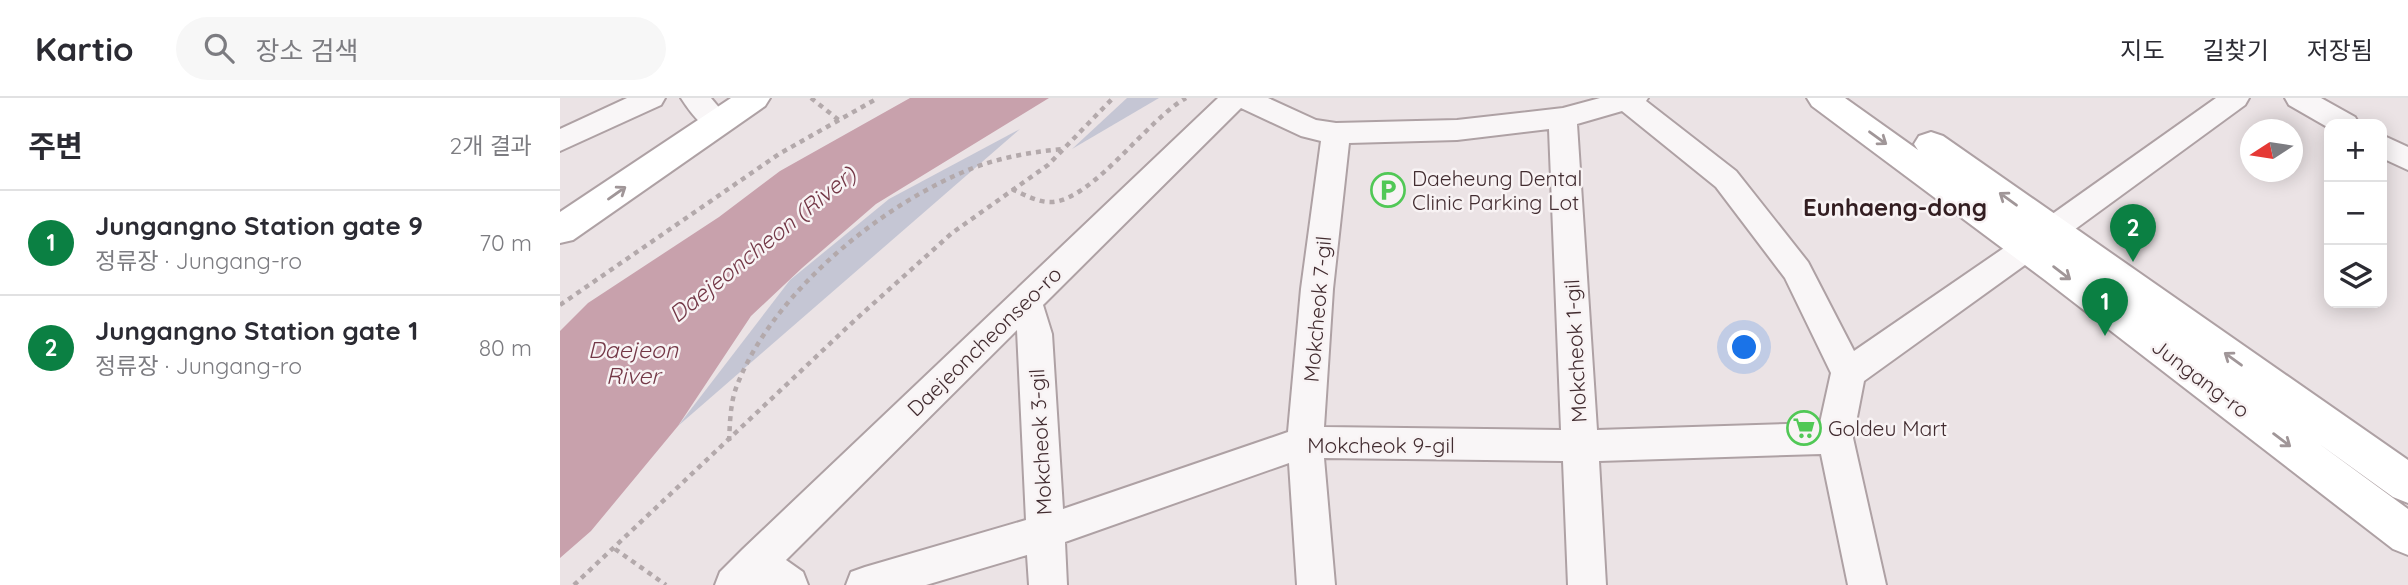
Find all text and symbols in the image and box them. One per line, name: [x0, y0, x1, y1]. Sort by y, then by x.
search box: [176, 17, 666, 80]
text: Kartio: [35, 28, 134, 69]
icon: search: [200, 29, 238, 67]
text: 장소 검색: [256, 34, 358, 67]
text: 지도: [2120, 35, 2165, 65]
text: 길찾기: [2203, 35, 2269, 65]
text: 저장됨: [2307, 35, 2373, 65]
north arrow: [2240, 119, 2303, 182]
map controls: [2324, 119, 2387, 308]
button: +: [2324, 119, 2387, 182]
text: 주변: [28, 127, 83, 165]
text: 2개 결과: [449, 131, 532, 160]
one-way arrow: [1868, 131, 1887, 145]
water label: Daejeoncheon (River): [662, 159, 863, 329]
place label: Daeheung Dental Clinic Parking Lot: [1412, 165, 1582, 215]
parking icon: Daeheung Dental Clinic Parking Lot: [1369, 171, 1407, 209]
button: −: [2324, 182, 2387, 245]
one-way arrow: [607, 186, 626, 200]
one-way arrow: [1999, 191, 2018, 206]
district label: Eunhaeng-dong: [1803, 192, 1987, 222]
pin: 2: [2110, 204, 2156, 262]
text: Jungangno Station gate 9: [95, 209, 423, 242]
text: 1: [47, 228, 55, 257]
text: 70 m: [479, 228, 532, 257]
street label: Mokcheok 7-gil: [1298, 235, 1336, 383]
button: layers: [2324, 245, 2387, 308]
text: 정류장 · Jungang-ro: [95, 246, 302, 275]
street label: Daejeoncheonseo-ro: [901, 261, 1067, 421]
one-way arrow: [2052, 265, 2071, 280]
pin: 1: [2082, 278, 2128, 336]
street label: Mokcheok 1-gil: [1558, 279, 1592, 423]
text: Jungangno Station gate 1: [95, 314, 418, 347]
your location: [1727, 330, 1761, 364]
text: 2: [44, 333, 58, 362]
text: 80 m: [479, 333, 532, 362]
street label: Jungang-ro: [2147, 333, 2255, 423]
water label: Daejeon River: [588, 335, 679, 390]
text: 정류장 · Jungang-ro: [95, 351, 302, 380]
one-way arrow: [2224, 352, 2243, 366]
street label: Mokcheok 3-gil: [1023, 368, 1057, 516]
supermarket icon: Goldeu Mart: [1785, 409, 1823, 447]
place label: Goldeu Mart: [1828, 415, 1947, 441]
street label: Mokcheok 9-gil: [1307, 432, 1455, 458]
one-way arrow: [2272, 432, 2291, 447]

